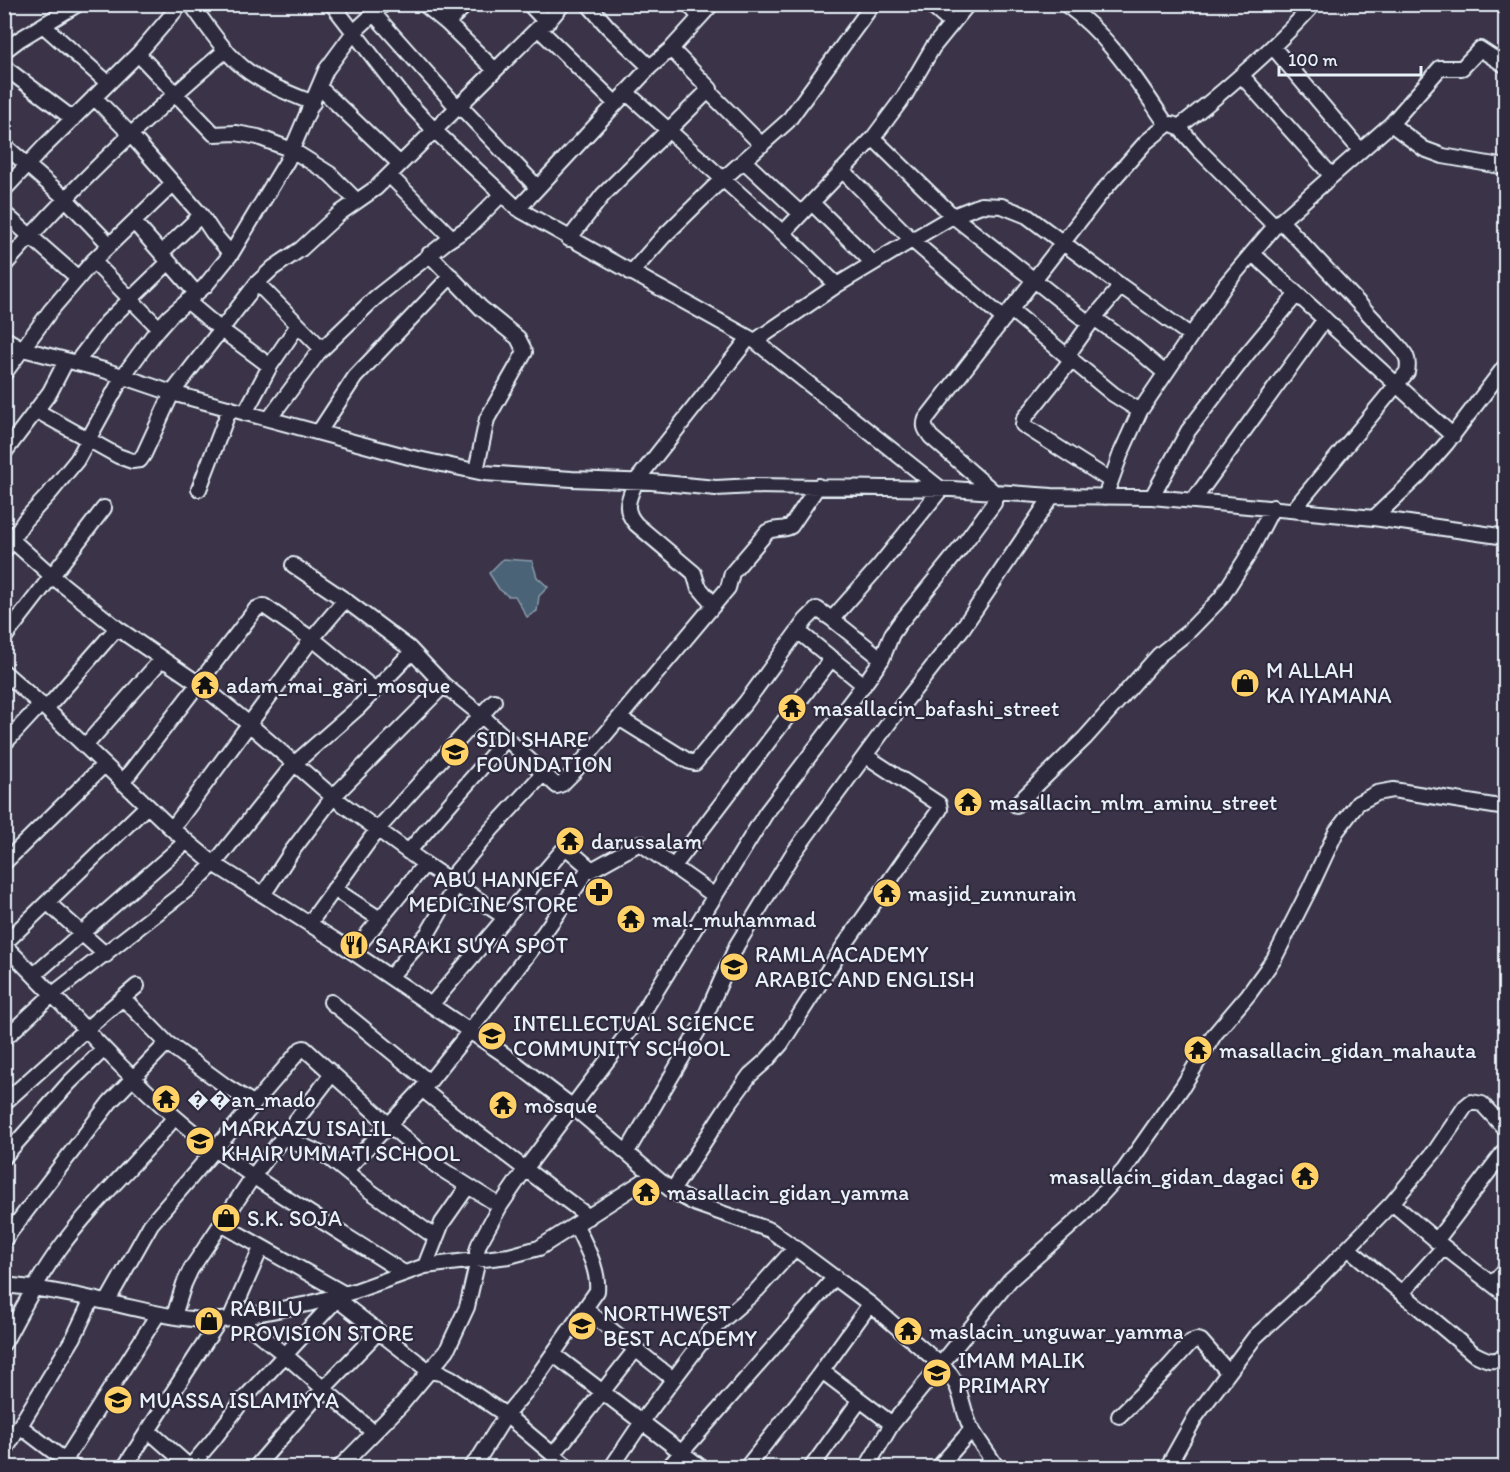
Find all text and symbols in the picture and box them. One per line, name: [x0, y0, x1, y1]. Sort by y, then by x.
scale bar: [1279, 39, 1422, 77]
text: 100 m: [1288, 49, 1338, 71]
place label: M ALLAH KA IYAMANA: [1266, 657, 1392, 709]
shop icon: M ALLAH KA IYAMANA: [1229, 667, 1261, 699]
temple icon: adam_mai_gari_mosque: [189, 669, 221, 701]
place label: adam_mai_gari_mosque: [226, 672, 450, 699]
temple icon: masallacin_bafashi_street: [776, 692, 808, 724]
place label: masallacin_bafashi_street: [813, 695, 1059, 722]
place label: SIDI SHARE FOUNDATION: [476, 726, 612, 778]
school or university icon: SIDI SHARE FOUNDATION: [439, 736, 471, 768]
temple icon: masallacin_mlm_aminu_street: [952, 786, 984, 818]
place label: masallacin_mlm_aminu_street: [989, 789, 1277, 816]
temple icon: darussalam: [554, 825, 586, 857]
place label: darussalam: [591, 828, 703, 855]
place label: ABU HANNEFA MEDICINE STORE: [409, 866, 578, 918]
pharmacy icon: ABU HANNEFA MEDICINE STORE: [583, 876, 615, 908]
temple icon: masjid_zunnurain: [871, 877, 903, 909]
place label: masjid_zunnurain: [908, 880, 1077, 907]
temple icon: mal._muhammad: [615, 903, 647, 935]
place label: mal._muhammad: [652, 906, 816, 933]
restaurant icon: SARAKI SUYA SPOT: [338, 929, 370, 961]
place label: SARAKI SUYA SPOT: [375, 932, 569, 959]
place label: RAMLA ACADEMY ARABIC AND ENGLISH: [755, 941, 975, 993]
school or university icon: RAMLA ACADEMY ARABIC AND ENGLISH: [718, 951, 750, 983]
place label: INTELLECTUAL SCIENCE COMMUNITY SCHOOL: [513, 1010, 755, 1062]
school or university icon: INTELLECTUAL SCIENCE COMMUNITY SCHOOL: [476, 1020, 508, 1052]
temple icon: masallacin_gidan_mahauta: [1182, 1034, 1214, 1066]
place label: masallacin_gidan_mahauta: [1219, 1037, 1477, 1064]
temple icon: ��an_mado: [150, 1083, 182, 1115]
place label: ��an_mado: [187, 1086, 316, 1113]
temple icon: mosque: [487, 1089, 519, 1121]
place label: mosque: [524, 1092, 597, 1119]
place label: MARKAZU ISALIL KHAIR UMMATI SCHOOL: [221, 1115, 460, 1167]
school or university icon: MARKAZU ISALIL KHAIR UMMATI SCHOOL: [184, 1125, 216, 1157]
temple icon: masallacin_gidan_dagaci: [1289, 1160, 1321, 1192]
place label: masallacin_gidan_dagaci: [1049, 1163, 1284, 1190]
temple icon: masallacin_gidan_yamma: [630, 1176, 662, 1208]
place label: masallacin_gidan_yamma: [667, 1179, 909, 1206]
shop icon: S.K. SOJA: [210, 1202, 242, 1234]
place label: S.K. SOJA: [247, 1205, 342, 1232]
place label: RABILU PROVISION STORE: [230, 1295, 414, 1347]
place label: NORTHWEST BEST ACADEMY: [603, 1300, 758, 1352]
shop icon: RABILU PROVISION STORE: [193, 1305, 225, 1337]
school or university icon: NORTHWEST BEST ACADEMY: [566, 1310, 598, 1342]
temple icon: maslacin_unguwar_yamma: [892, 1315, 924, 1347]
place label: maslacin_unguwar_yamma: [929, 1318, 1184, 1345]
place label: IMAM MALIK PRIMARY: [958, 1347, 1085, 1399]
school or university icon: IMAM MALIK PRIMARY: [921, 1357, 953, 1389]
school or university icon: MUASSA ISLAMIYYA: [102, 1384, 134, 1416]
place label: MUASSA ISLAMIYYA: [139, 1387, 339, 1414]

